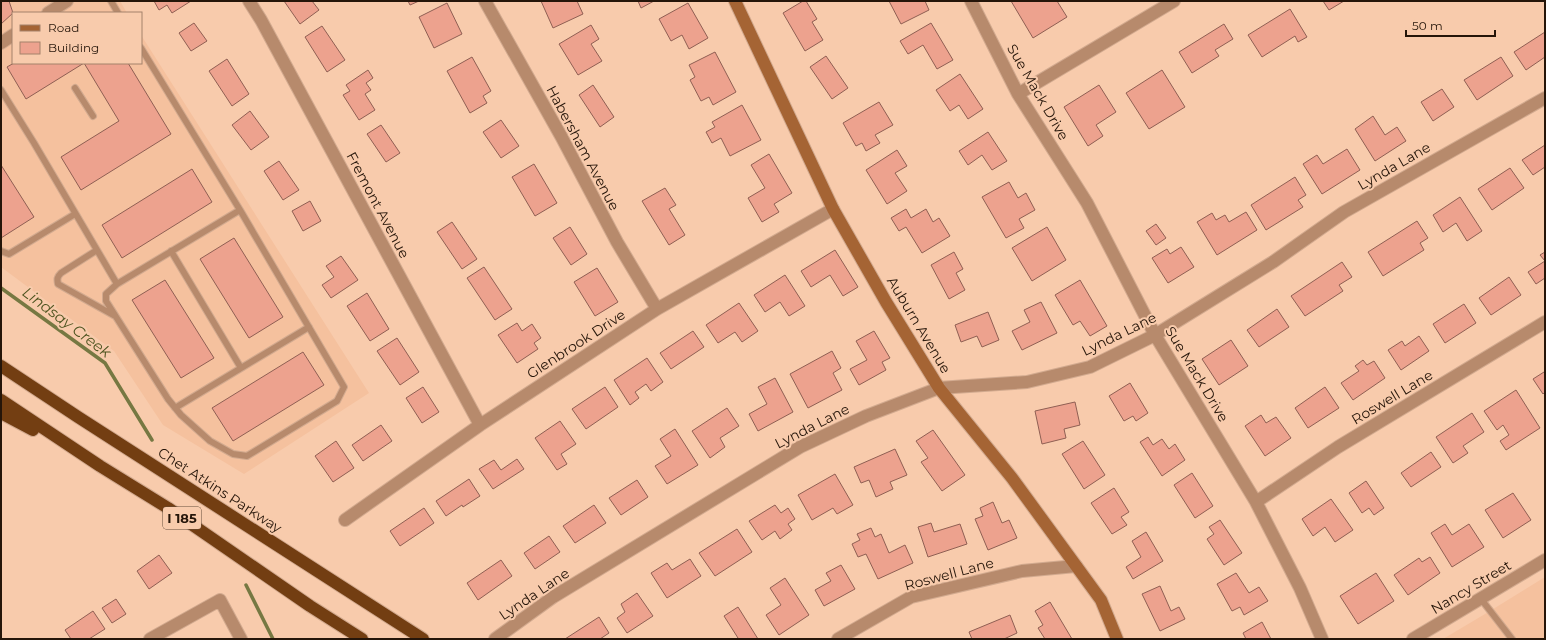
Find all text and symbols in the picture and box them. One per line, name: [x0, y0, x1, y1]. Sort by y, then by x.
legend: [12, 12, 142, 64]
scale bar: [1406, 12, 1495, 38]
text: 50 m: [1412, 18, 1443, 33]
text: Road: [48, 20, 79, 35]
text: Building: [48, 40, 99, 55]
street label: Sue Mack Drive: [1003, 41, 1073, 143]
street label: Habersham Avenue: [542, 82, 624, 214]
street label: Lynda Lane: [1354, 138, 1434, 194]
street label: Fremont Avenue: [342, 149, 414, 261]
street label: Auburn Avenue: [883, 273, 955, 377]
water label: Lindsay Creek: [19, 282, 116, 362]
street label: Glenbrook Drive: [523, 305, 629, 383]
street label: Lynda Lane: [1079, 308, 1159, 360]
street label: Sue Mack Drive: [1161, 323, 1233, 425]
street label: Roswell Lane: [1348, 366, 1436, 428]
street label: Lynda Lane: [772, 400, 852, 452]
street label: Chet Atkins Parkway: [155, 443, 286, 537]
road number: I 185: [163, 507, 201, 529]
street label: Roswell Lane: [902, 553, 996, 595]
street label: Nancy Street: [1428, 556, 1515, 618]
street label: Lynda Lane: [495, 564, 573, 624]

